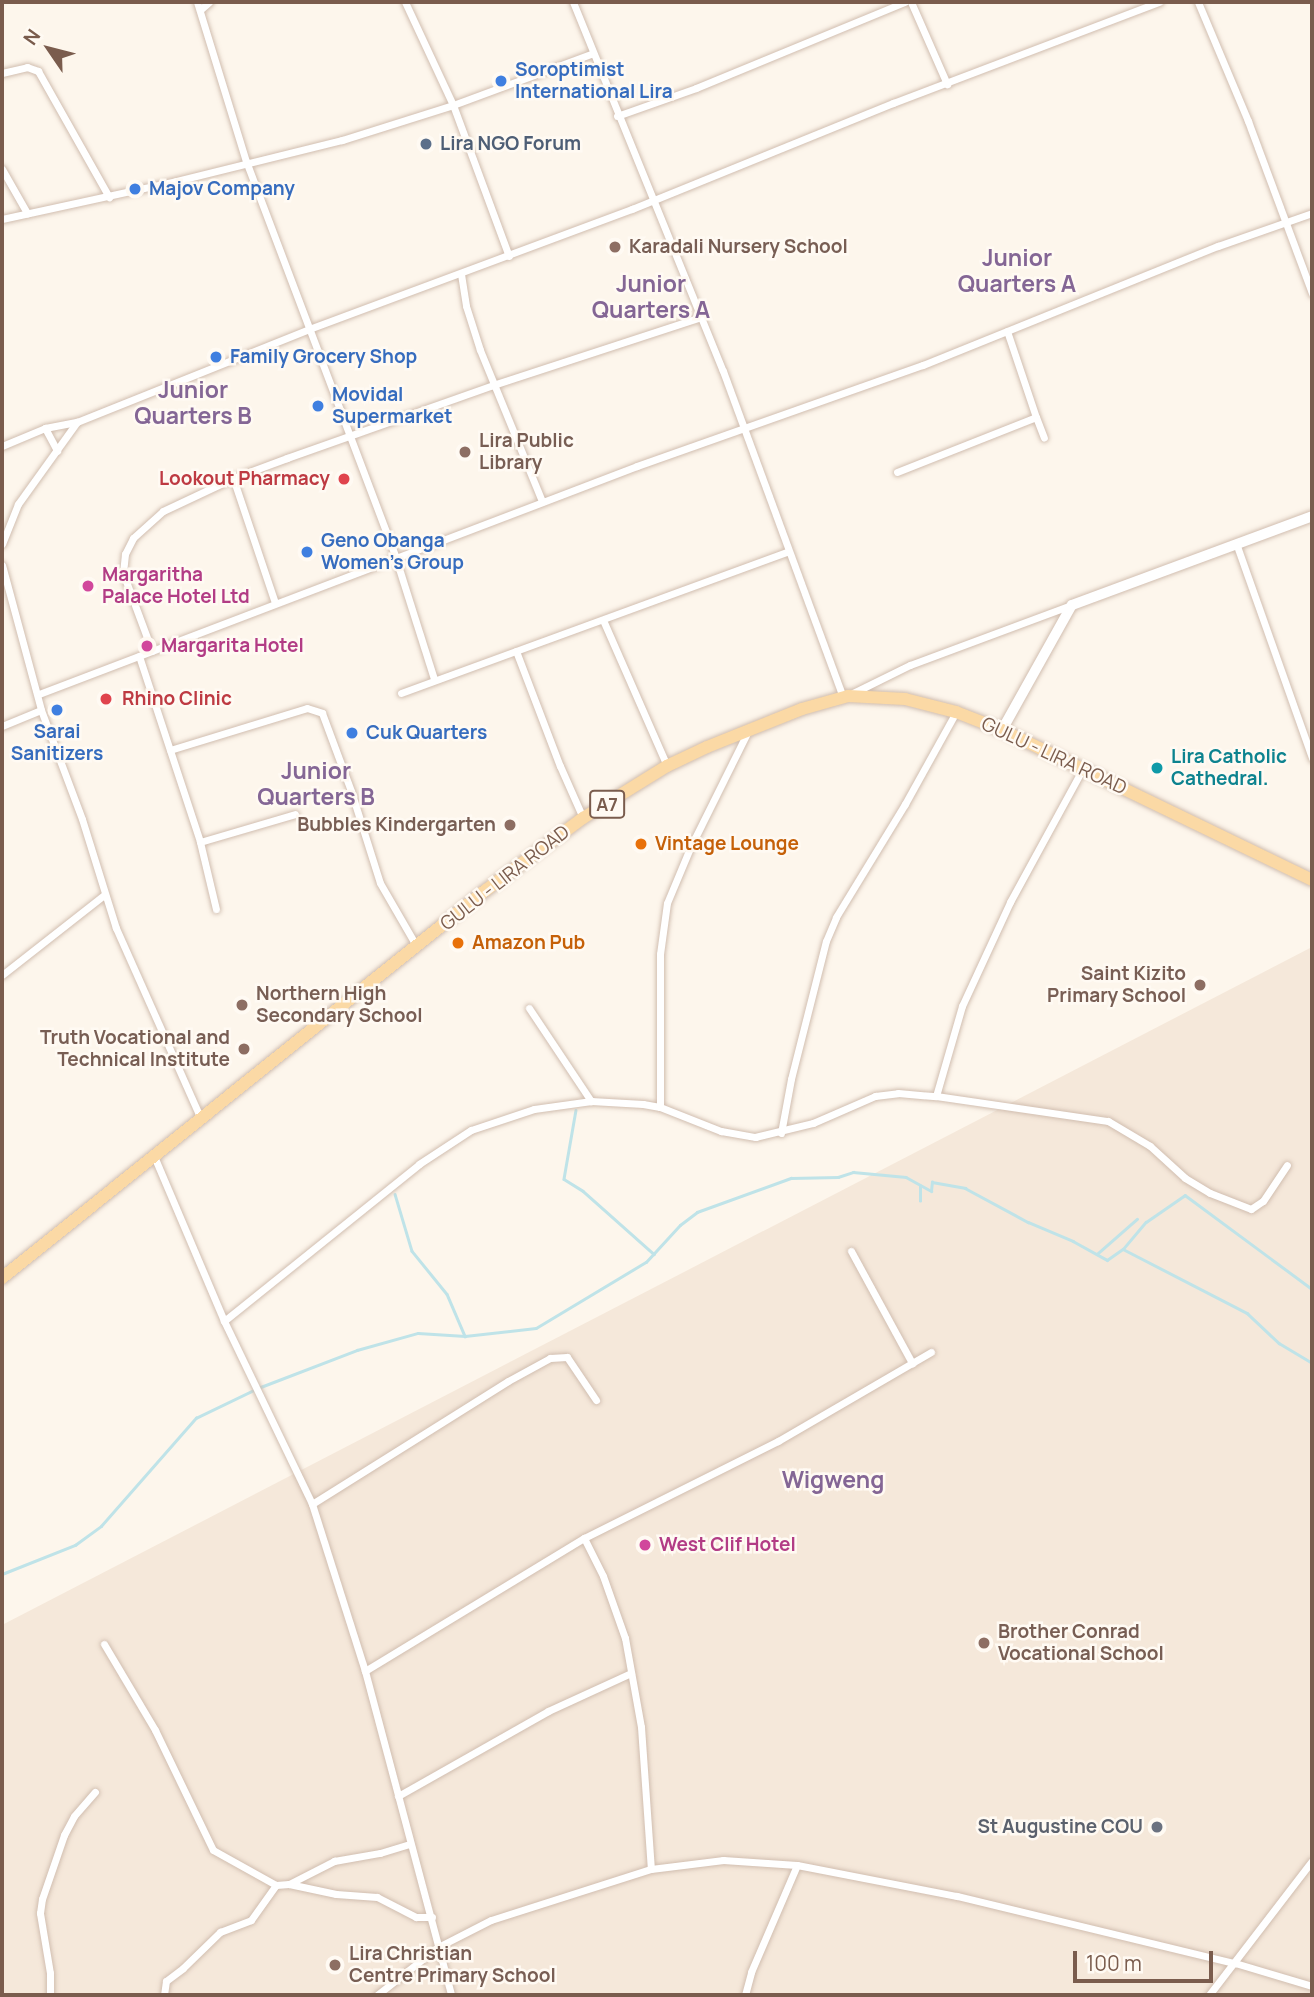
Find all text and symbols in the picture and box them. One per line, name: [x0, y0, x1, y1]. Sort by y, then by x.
north arrow: [14, 14, 84, 84]
text: N: [17, 24, 46, 50]
place label: Soroptimist International Lira: [515, 59, 673, 103]
marker: Soroptimist International Lira: [493, 73, 509, 89]
place label: Lira NGO Forum: [440, 133, 581, 155]
marker: Lira NGO Forum: [418, 136, 434, 152]
place label: Majov Company: [149, 178, 295, 200]
marker: Majov Company: [127, 181, 143, 197]
place label: Karadali Nursery School: [629, 236, 848, 258]
marker: Karadali Nursery School: [607, 239, 623, 255]
district label: Junior Quarters A: [958, 243, 1076, 297]
district label: Junior Quarters A: [592, 269, 710, 323]
place label: Family Grocery Shop: [230, 346, 417, 368]
marker: Family Grocery Shop: [208, 349, 224, 365]
district label: Junior Quarters B: [134, 375, 252, 429]
place label: Movidal Supermarket: [332, 384, 452, 428]
marker: Movidal Supermarket: [310, 398, 326, 414]
place label: Lira Public Library: [479, 430, 574, 474]
marker: Lira Public Library: [457, 444, 473, 460]
place label: Lookout Pharmacy: [159, 468, 330, 490]
marker: Lookout Pharmacy: [336, 471, 352, 487]
place label: Geno Obanga Women's Group: [321, 530, 463, 574]
marker: Geno Obanga Women's Group: [299, 544, 315, 560]
place label: Margaritha Palace Hotel Ltd: [102, 564, 250, 608]
marker: Margaritha Palace Hotel Ltd: [80, 578, 96, 594]
place label: Margarita Hotel: [161, 635, 304, 657]
marker: Margarita Hotel: [139, 638, 155, 654]
place label: Rhino Clinic: [122, 688, 232, 710]
marker: Rhino Clinic: [96, 689, 116, 709]
marker: Sarai Sanitizers: [49, 702, 65, 718]
street label: GULU - LIRA ROAD: [978, 712, 1130, 800]
place label: Sarai Sanitizers: [11, 721, 103, 765]
place label: Cuk Quarters: [366, 722, 487, 744]
marker: Cuk Quarters: [344, 725, 360, 741]
place label: Lira Catholic Cathedral.: [1171, 746, 1287, 790]
district label: Junior Quarters B: [257, 756, 375, 810]
marker: Lira Catholic Cathedral.: [1149, 760, 1165, 776]
road number: A7: [588, 790, 626, 818]
place label: Bubbles Kindergarten: [297, 814, 496, 836]
marker: Bubbles Kindergarten: [502, 817, 518, 833]
street label: GULU - LIRA ROAD: [436, 821, 574, 935]
place label: Vintage Lounge: [655, 833, 799, 855]
marker: Vintage Lounge: [633, 836, 649, 852]
place label: Amazon Pub: [472, 932, 585, 954]
marker: Amazon Pub: [450, 935, 466, 951]
place label: Saint Kizito Primary School: [1047, 963, 1186, 1007]
marker: Saint Kizito Primary School: [1192, 977, 1208, 993]
place label: Northern High Secondary School: [256, 983, 423, 1027]
marker: Northern High Secondary School: [234, 997, 250, 1013]
place label: Truth Vocational and Technical Institute: [40, 1027, 230, 1071]
marker: Truth Vocational and Technical Institute: [236, 1041, 252, 1057]
district label: Wigweng: [782, 1465, 884, 1493]
place label: West Clif Hotel: [659, 1534, 796, 1556]
marker: West Clif Hotel: [637, 1537, 653, 1553]
place label: Brother Conrad Vocational School: [998, 1621, 1164, 1665]
marker: Brother Conrad Vocational School: [976, 1635, 992, 1651]
place label: St Augustine COU: [978, 1816, 1143, 1838]
marker: St Augustine COU: [1149, 1819, 1165, 1835]
scale bar: [1076, 1938, 1216, 1982]
place label: Lira Christian Centre Primary School: [349, 1943, 556, 1987]
text: 100 m: [1086, 1949, 1142, 1977]
marker: Lira Christian Centre Primary School: [327, 1957, 343, 1973]

